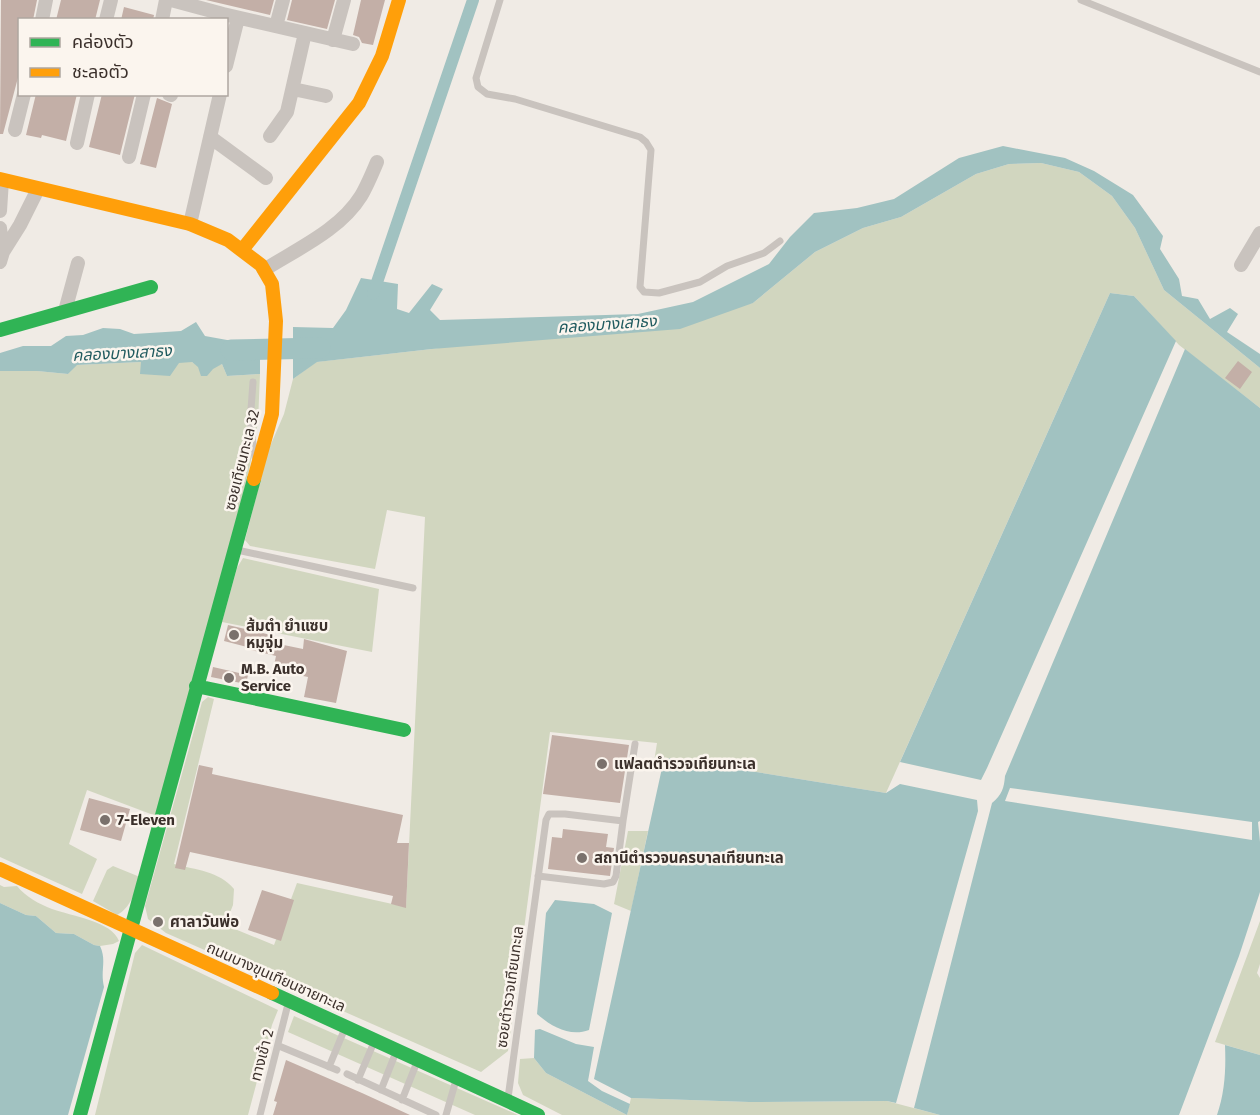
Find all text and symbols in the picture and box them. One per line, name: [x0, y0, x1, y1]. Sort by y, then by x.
legend: [18, 18, 228, 96]
text: คล่องตัว: [72, 31, 134, 53]
text: ชะลอตัว: [72, 61, 129, 83]
water label: คลองบางเสาธง: [557, 311, 658, 337]
water label: คลองบางเสาธง: [72, 341, 173, 365]
street label: ซอยเทียนทะเล 32: [221, 408, 263, 512]
place label: ส้มตำ ยำแซบ หมูจุ่ม: [246, 617, 328, 653]
marker: ส้มตำ ยำแซบ หมูจุ่ม: [227, 628, 241, 642]
place label: M.B. Auto Service: [241, 660, 305, 695]
marker: M.B. Auto Service: [222, 671, 236, 685]
place label: แฟลตตำรวจเทียนทะเล: [614, 755, 756, 773]
marker: แฟลตตำรวจเทียนทะเล: [595, 757, 609, 771]
place label: 7-Eleven: [117, 811, 175, 829]
marker: 7-Eleven: [98, 813, 112, 827]
place label: สถานีตำรวจนครบาลเทียนทะเล: [594, 849, 784, 867]
marker: สถานีตำรวจนครบาลเทียนทะเล: [575, 851, 589, 865]
place label: ศาลาวันพ่อ: [170, 913, 239, 931]
marker: ศาลาวันพ่อ: [151, 915, 165, 929]
street label: ซอยตำรวจเทียนทะเล: [493, 925, 527, 1049]
street label: ถนนบางขุนเทียนชายทะเล: [204, 938, 348, 1016]
street label: ทางเข้า 2: [246, 1027, 278, 1083]

